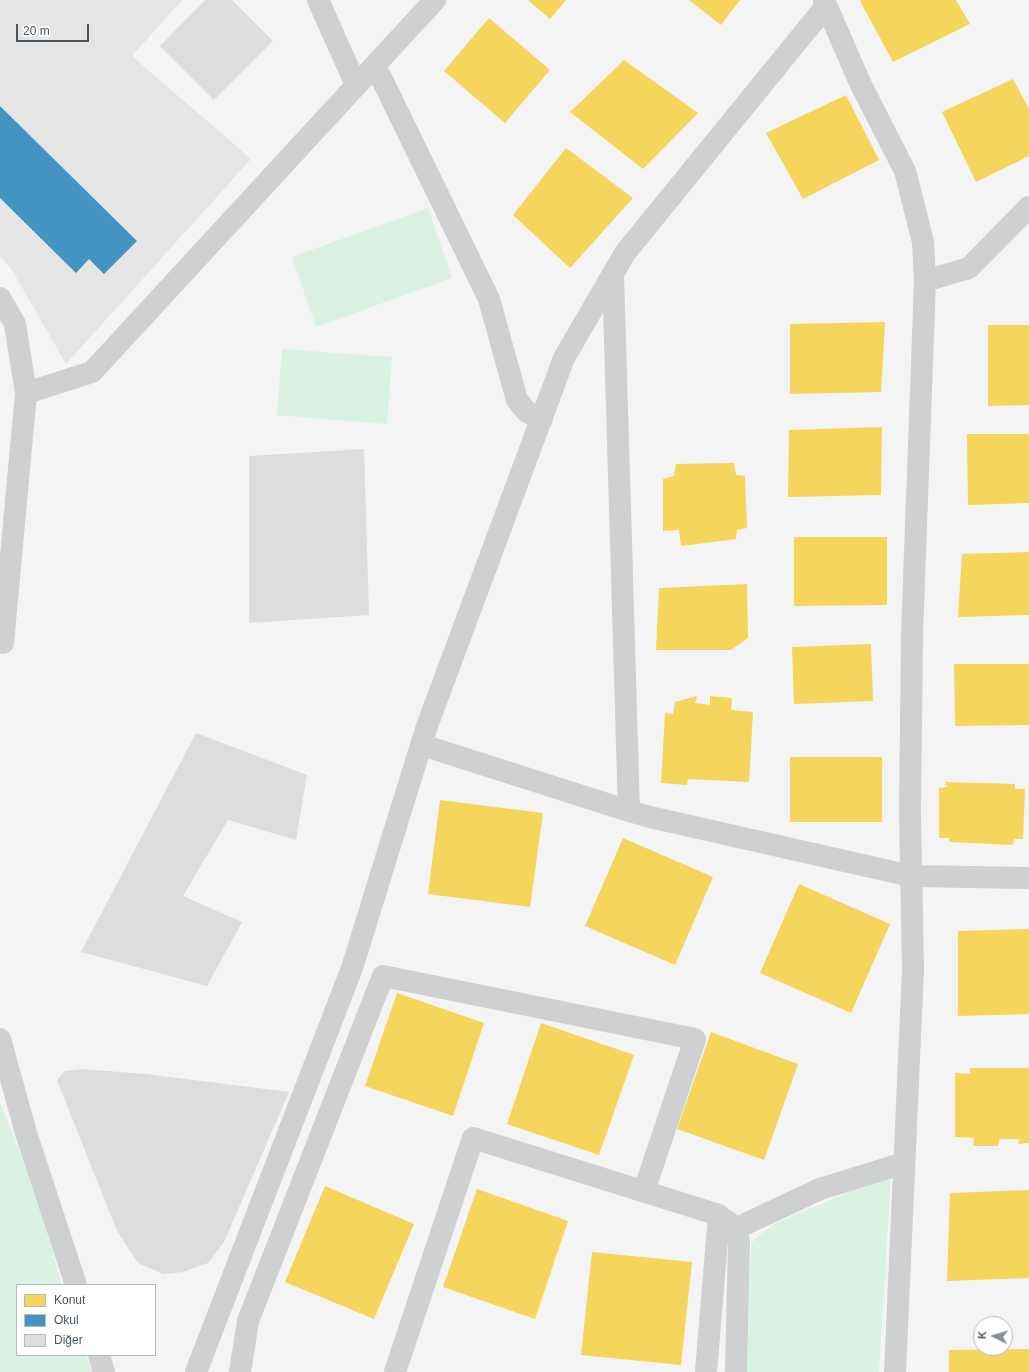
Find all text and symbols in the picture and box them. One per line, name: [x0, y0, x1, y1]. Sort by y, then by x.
scale bar: [18, 16, 91, 42]
text: 20 m: [23, 24, 50, 38]
legend: [16, 1284, 156, 1356]
text: Konut: [54, 1293, 85, 1307]
text: Okul: [54, 1313, 79, 1327]
north arrow: [973, 1316, 1013, 1356]
text: K: [976, 1331, 988, 1340]
text: Diğer: [54, 1333, 83, 1347]

